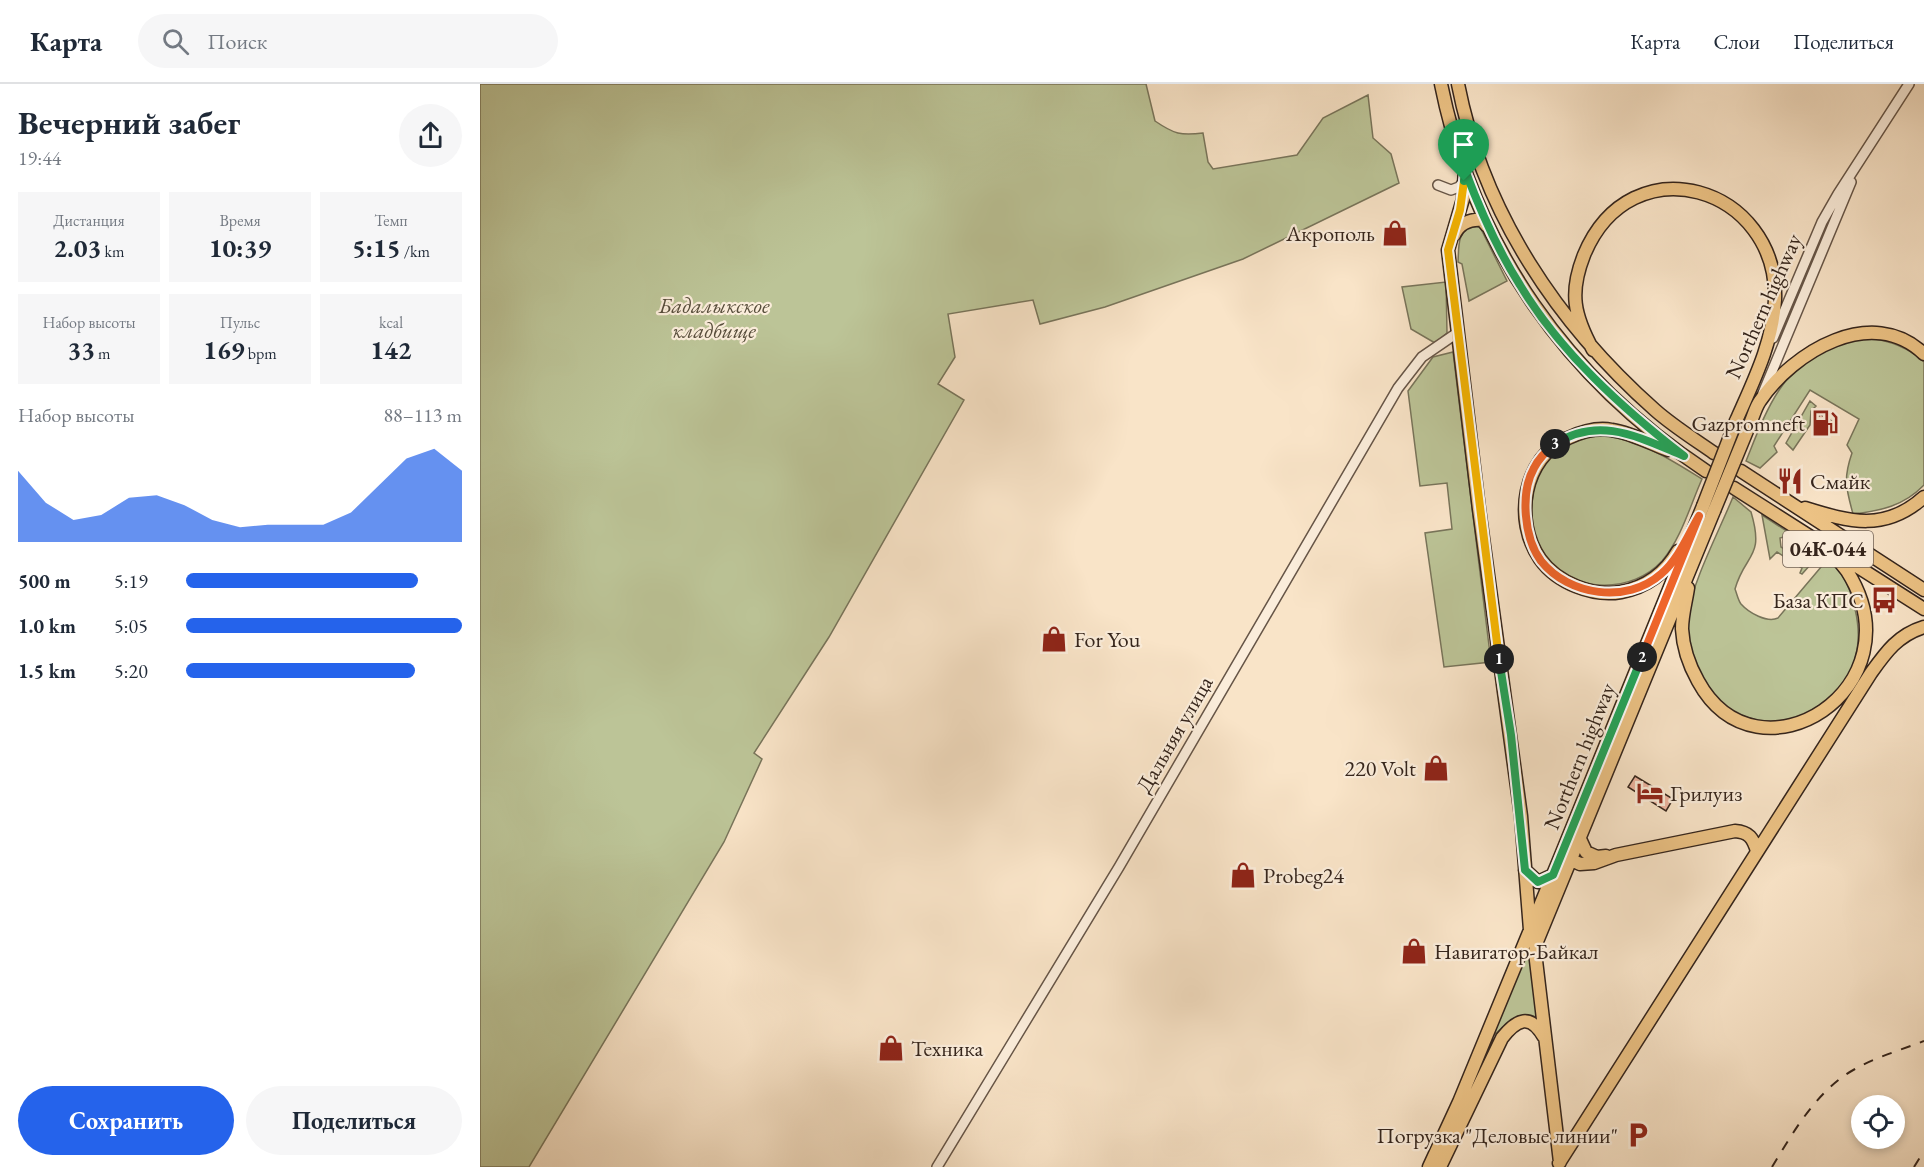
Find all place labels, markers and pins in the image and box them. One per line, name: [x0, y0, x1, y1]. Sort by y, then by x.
pin: [1438, 119, 1489, 181]
shop icon: Акрополь: [1380, 218, 1410, 248]
place label: Акрополь: [1285, 219, 1375, 248]
fuel station icon: Gazpromneft: [1810, 408, 1840, 438]
place label: Gazpromneft: [1691, 409, 1805, 438]
pin: 3: [1540, 429, 1570, 459]
restaurant icon: Смайк: [1775, 466, 1805, 496]
place label: Смайк: [1810, 467, 1871, 496]
bus stop icon: База КПС: [1869, 585, 1899, 615]
place label: База КПС: [1773, 586, 1864, 615]
shop icon: For You: [1039, 624, 1069, 654]
place label: For You: [1074, 625, 1141, 654]
pin: 2: [1627, 642, 1657, 672]
pin: 1: [1484, 644, 1514, 674]
shop icon: 220 Volt: [1421, 753, 1451, 783]
place label: 220 Volt: [1345, 754, 1416, 783]
hotel icon: Грилуиз: [1635, 778, 1665, 808]
place label: Грилуиз: [1670, 779, 1742, 808]
shop icon: Probeg24: [1228, 860, 1258, 890]
place label: Probeg24: [1263, 861, 1344, 890]
shop icon: Навигатор-Байкал: [1399, 936, 1429, 966]
place label: Навигатор-Байкал: [1434, 937, 1599, 966]
shop icon: Техника: [876, 1033, 906, 1063]
place label: Техника: [911, 1034, 983, 1063]
parking icon: Погрузка "Деловые линии": [1623, 1120, 1653, 1150]
place label: Погрузка "Деловые линии": [1376, 1121, 1618, 1150]

